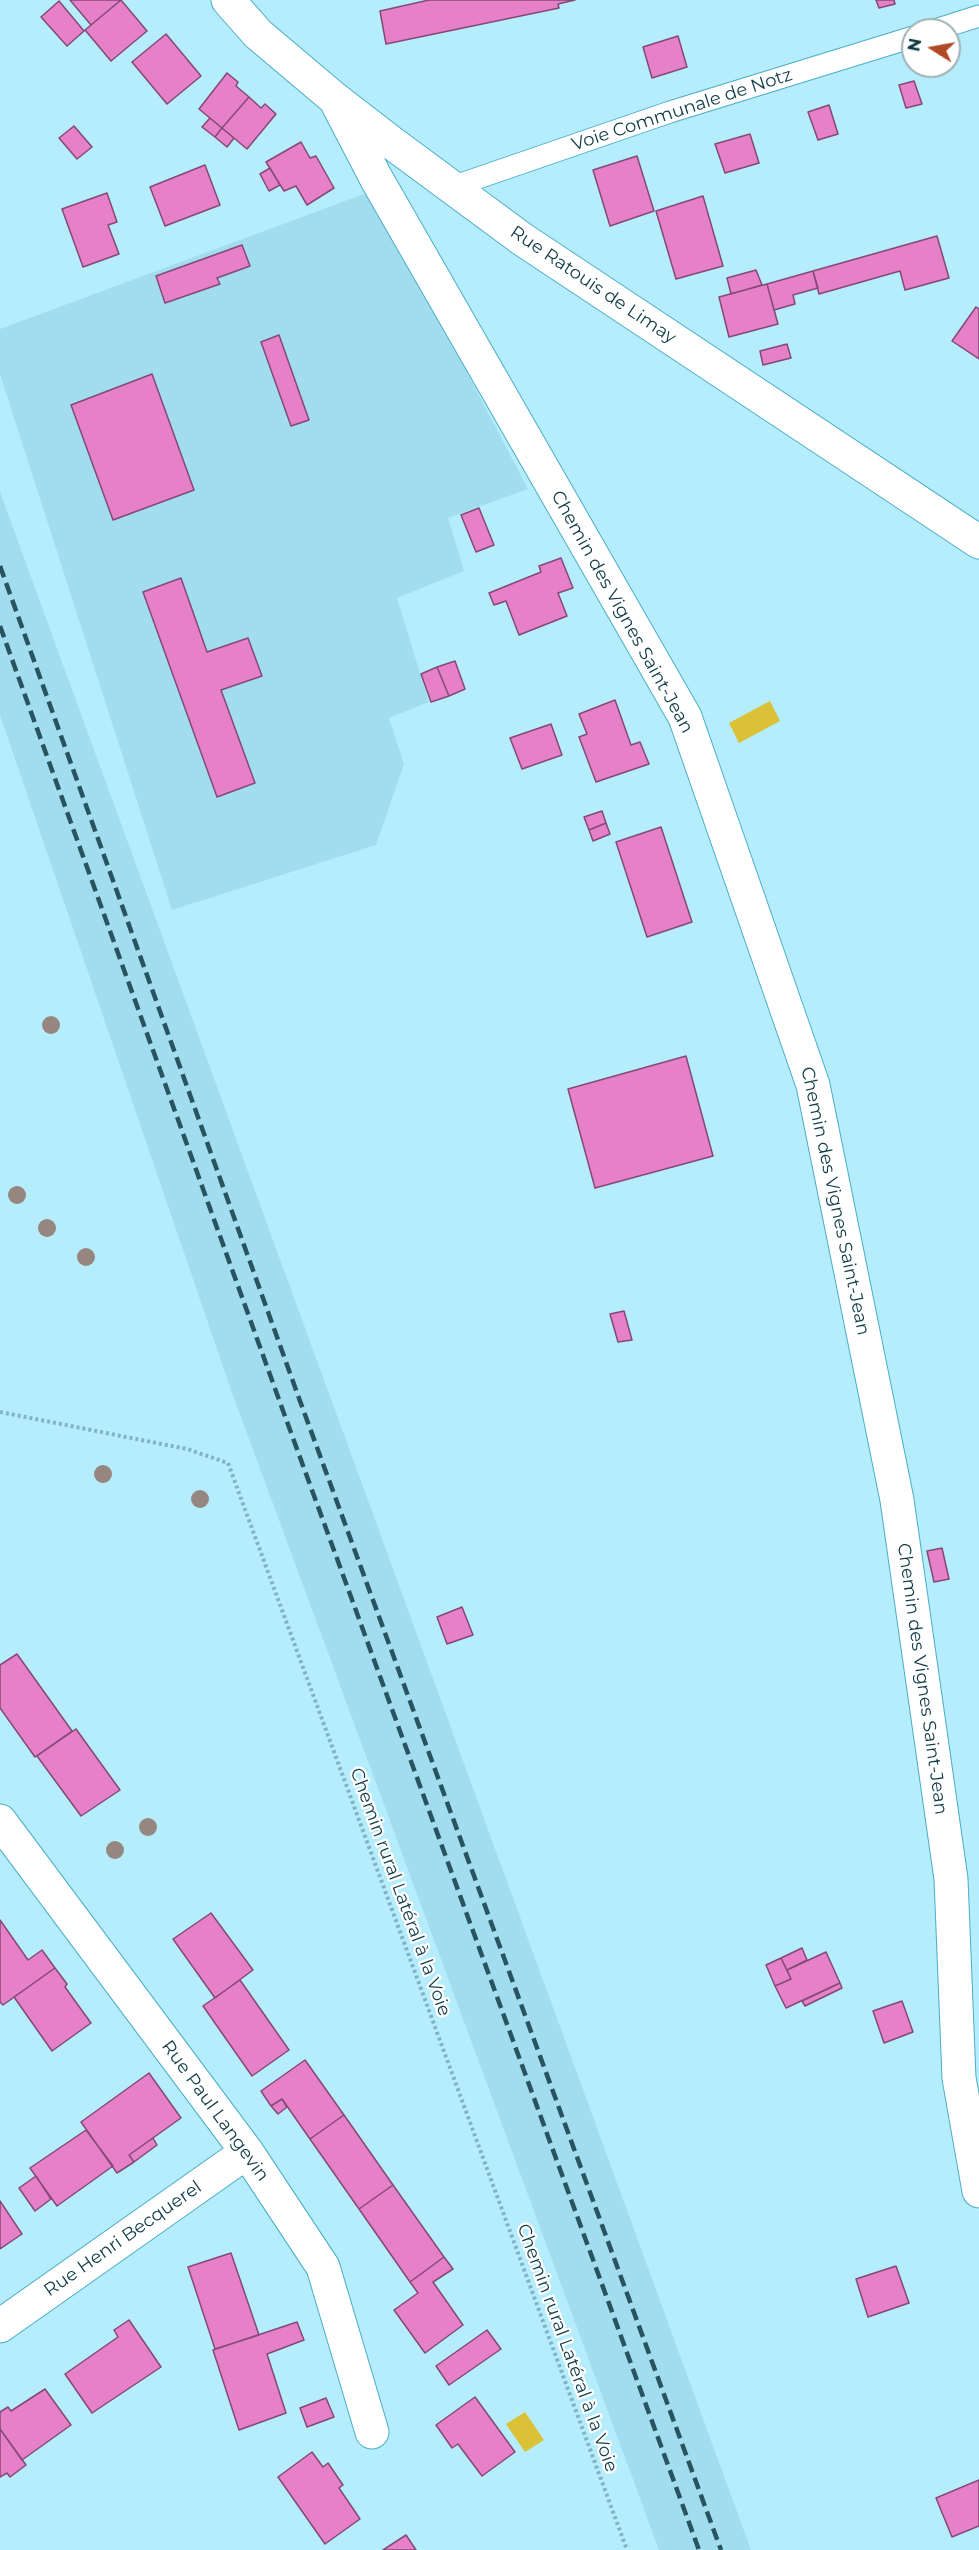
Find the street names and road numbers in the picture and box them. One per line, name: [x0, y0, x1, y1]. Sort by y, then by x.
street label: Voie Communale de Notz: [569, 64, 795, 156]
street label: Rue Ratouis de Limay: [506, 221, 680, 349]
street label: Chemin des Vignes Saint-Jean: [546, 487, 698, 737]
street label: Chemin des Vignes Saint-Jean: [796, 1065, 874, 1337]
street label: Chemin des Vignes Saint-Jean: [892, 1542, 952, 1816]
street label: Chemin rural Latéral à la Voie: [345, 1765, 455, 2019]
street label: Rue Paul Langevin: [157, 2036, 273, 2186]
street label: Rue Henri Becquerel: [40, 2176, 206, 2302]
street label: Chemin rural Latéral à la Voie: [512, 2221, 622, 2475]

